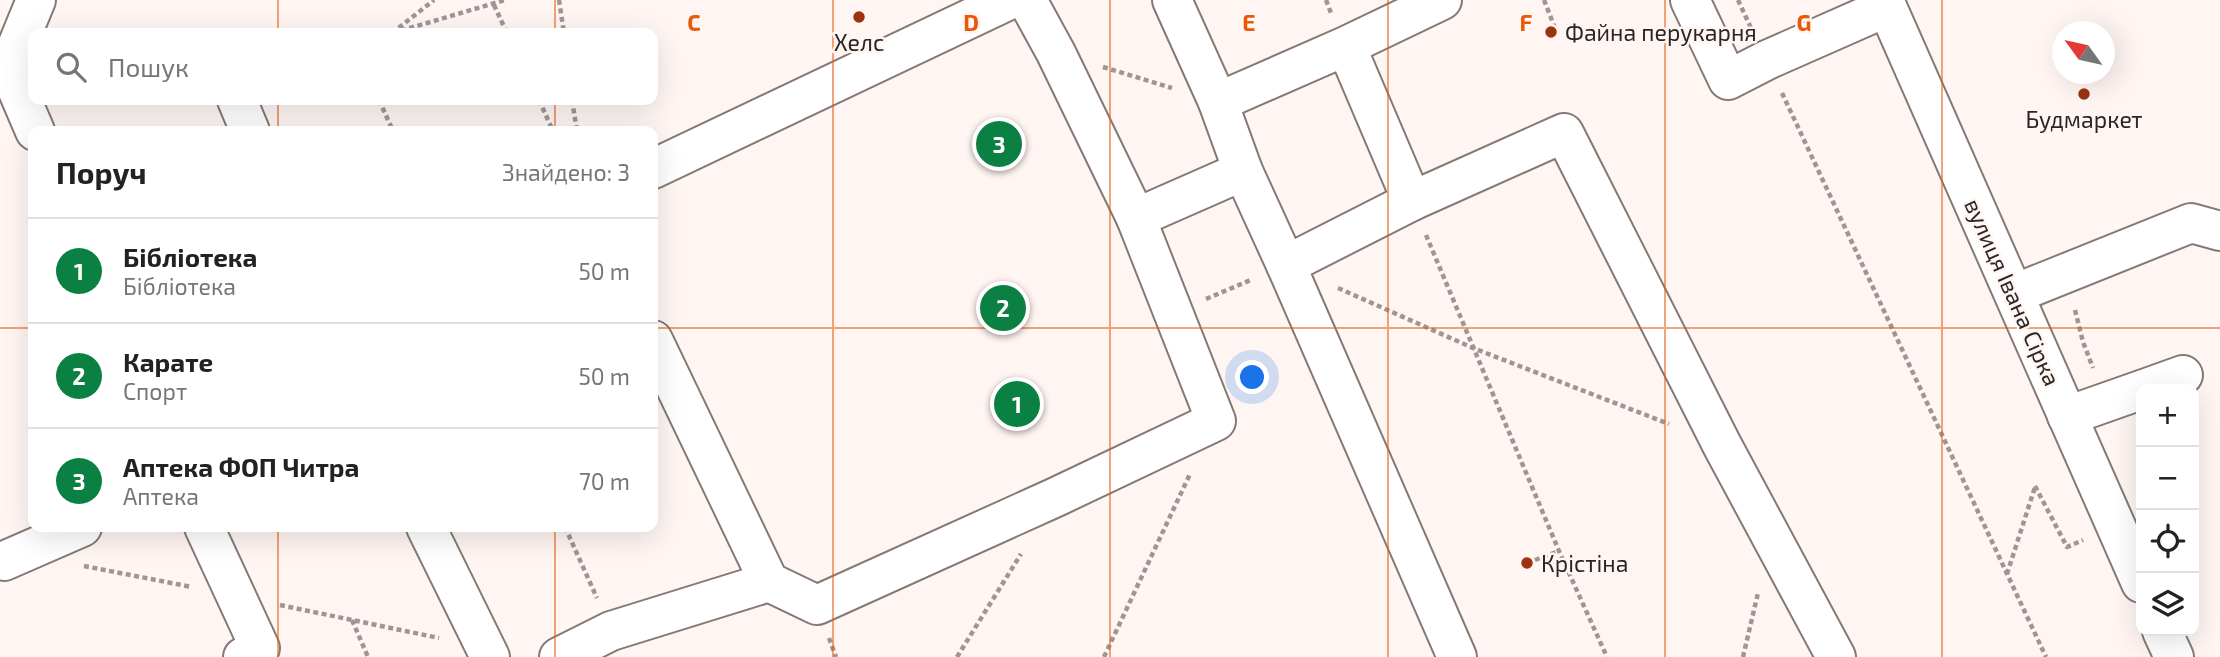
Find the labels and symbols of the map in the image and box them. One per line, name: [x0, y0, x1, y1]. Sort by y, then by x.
text: C: [687, 8, 701, 36]
text: D: [963, 8, 979, 36]
text: E: [1242, 8, 1256, 36]
text: F: [1520, 8, 1533, 36]
text: G: [1797, 8, 1811, 36]
marker: Хелс: [851, 9, 867, 25]
place label: Файна перукарня: [1565, 18, 1757, 47]
north arrow: [2052, 21, 2115, 84]
marker: Файна перукарня: [1543, 24, 1559, 40]
place label: Хелс: [834, 28, 884, 56]
marker: Будмаркет: [2076, 86, 2092, 102]
place label: Будмаркет: [2025, 105, 2143, 134]
pin: 3: [976, 118, 1022, 170]
street label: вулиця Івана Сірка: [1958, 194, 2067, 390]
pin: 2: [980, 282, 1026, 334]
your location: [1235, 360, 1269, 394]
pin: 1: [994, 378, 1040, 430]
place label: Крістіна: [1541, 549, 1628, 577]
marker: Крістіна: [1519, 555, 1535, 571]

